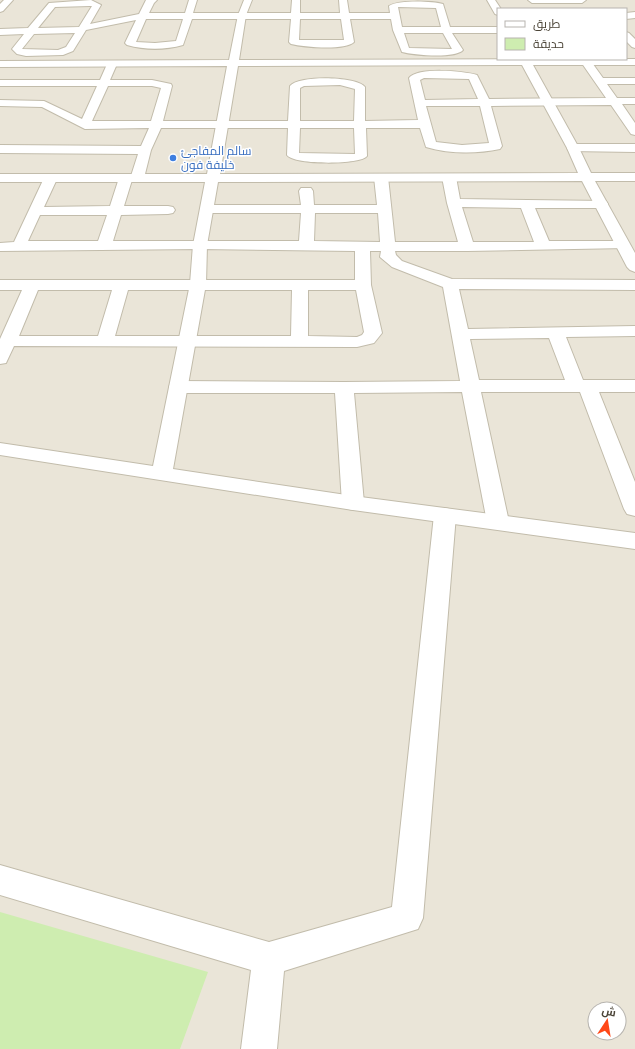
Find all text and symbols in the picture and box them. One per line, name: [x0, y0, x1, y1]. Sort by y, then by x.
legend: [497, 8, 627, 60]
text: طريق: [533, 17, 561, 31]
text: حديقة: [533, 37, 564, 51]
place label: سالم المفاجئ خليفة فون: [181, 144, 252, 172]
marker: سالم المفاجئ خليفة فون: [168, 153, 178, 163]
north arrow: [587, 1001, 627, 1041]
text: ش: [601, 1004, 617, 1020]

